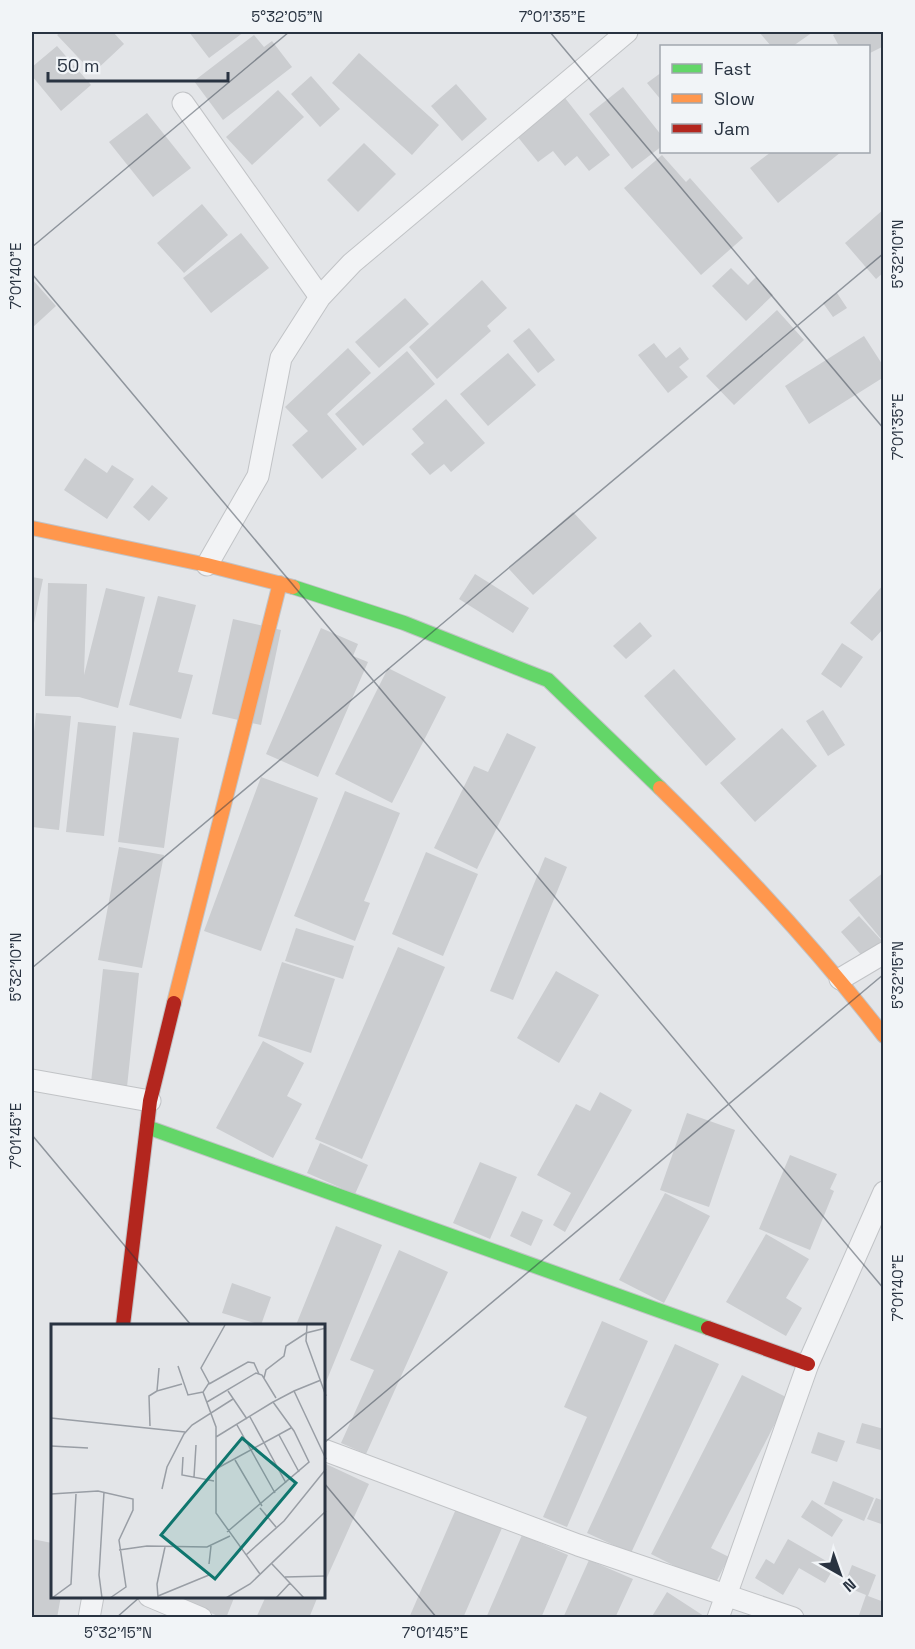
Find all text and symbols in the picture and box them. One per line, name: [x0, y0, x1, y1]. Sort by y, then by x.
text: 5°32'05"N: [251, 7, 323, 26]
text: 7°01'35"E: [519, 7, 585, 26]
scale bar: [48, 45, 228, 83]
legend: [660, 45, 870, 153]
text: 50 m: [57, 54, 99, 77]
text: Fast: [714, 57, 751, 80]
text: Slow: [714, 87, 755, 110]
text: Jam: [714, 117, 750, 140]
text: 5°32'10"N: [888, 220, 907, 288]
text: 7°01'40"E: [6, 242, 25, 310]
text: 7°01'35"E: [888, 394, 907, 460]
text: 5°32'10"N: [6, 933, 25, 1001]
text: 5°32'15"N: [888, 941, 907, 1009]
text: 7°01'45"E: [6, 1103, 25, 1169]
text: 7°01'40"E: [888, 1254, 907, 1322]
inset map: [51, 1324, 326, 1598]
north arrow: [810, 1544, 870, 1604]
text: N: [838, 1574, 860, 1597]
text: 5°32'15"N: [84, 1623, 152, 1642]
text: 7°01'45"E: [402, 1623, 468, 1642]

